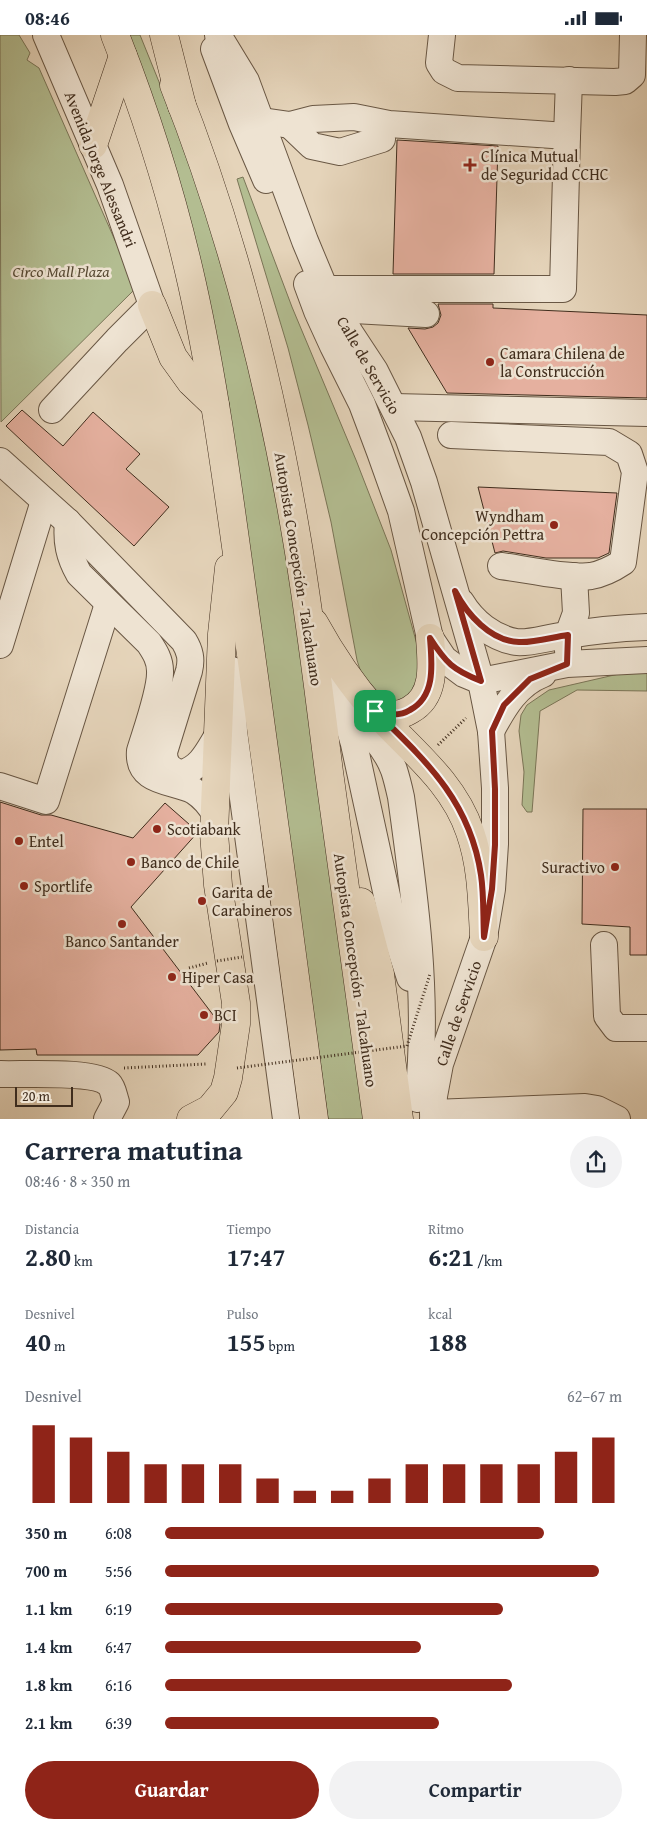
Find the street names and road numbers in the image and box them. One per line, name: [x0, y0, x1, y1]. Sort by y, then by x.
street label: Avenida Jorge Alessandri: [59, 87, 143, 251]
street label: Calle de Servicio: [331, 311, 407, 419]
street label: Autopista Concepción - Talcahuano: [269, 451, 329, 687]
street label: Autopista Concepción - Talcahuano: [328, 851, 384, 1089]
street label: Calle de Servicio: [429, 957, 487, 1069]

